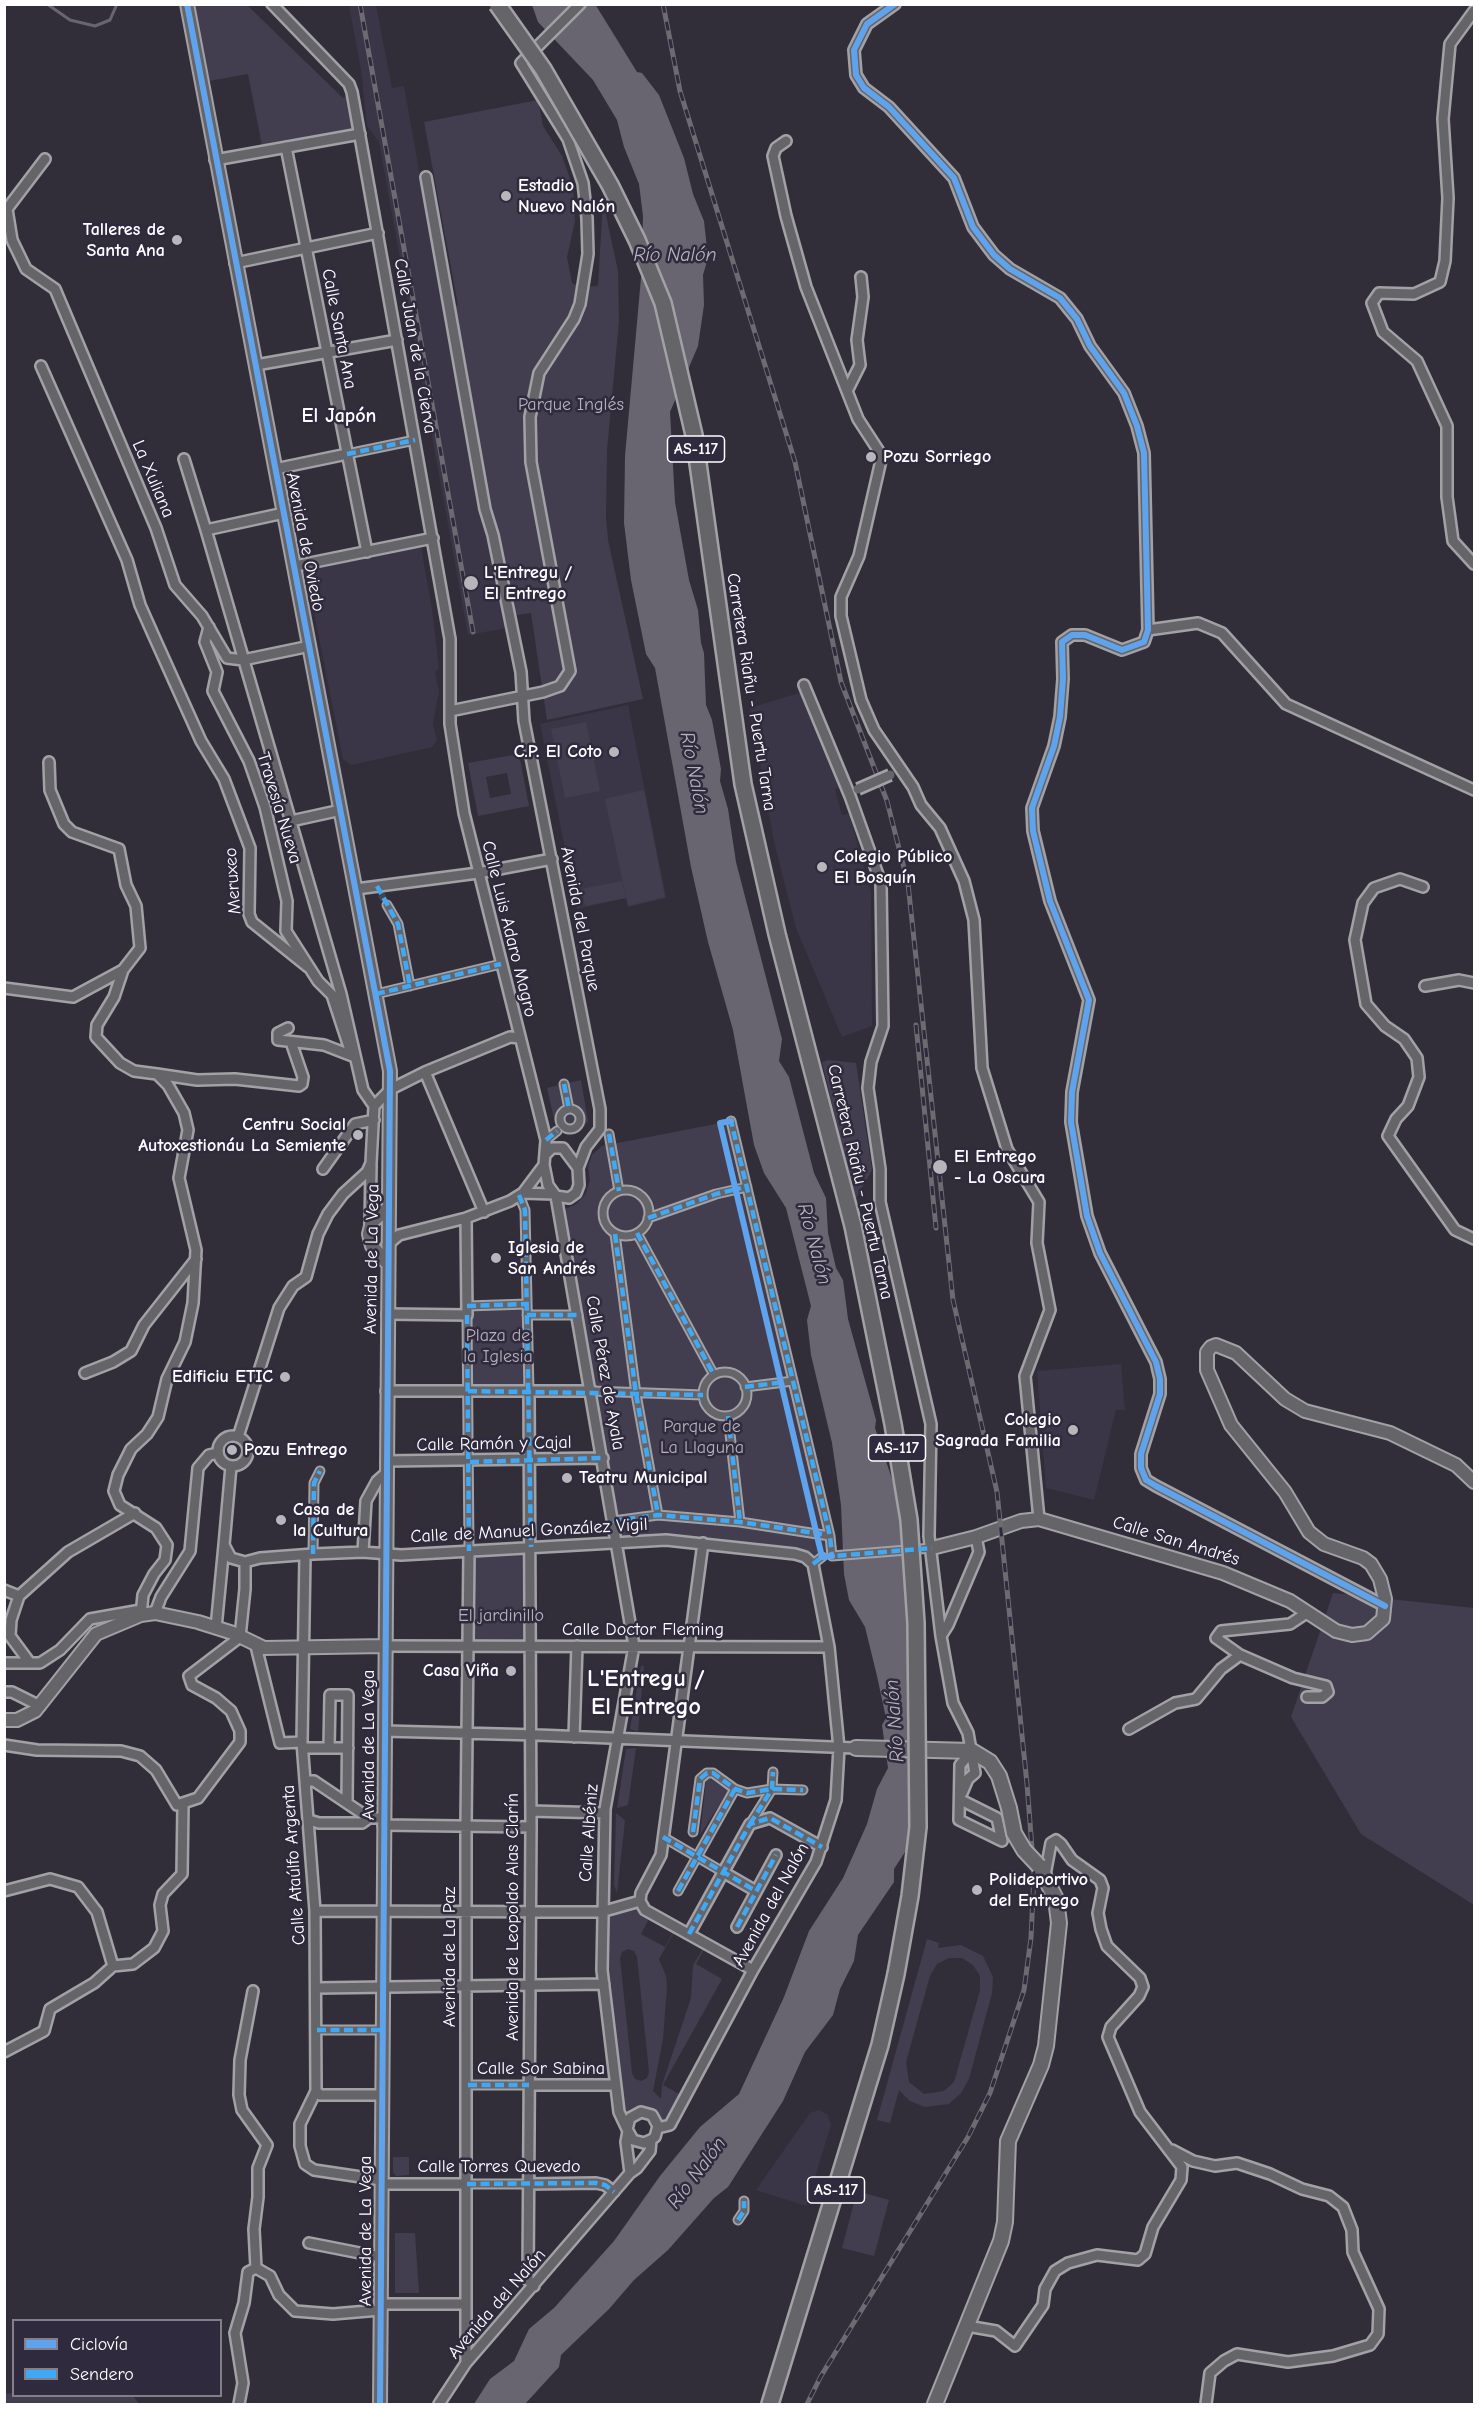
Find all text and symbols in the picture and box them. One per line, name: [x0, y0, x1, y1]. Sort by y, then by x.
place label: Estadio Nuevo Nalón: [518, 175, 615, 218]
marker: Estadio Nuevo Nalón: [499, 189, 513, 203]
place label: Talleres de Santa Ana: [83, 219, 165, 262]
marker: Talleres de Santa Ana: [170, 233, 184, 247]
water label: Río Nalón: [633, 243, 717, 267]
street label: Calle Juan de la Cierva: [389, 257, 441, 435]
street label: Calle Santa Ana: [317, 267, 361, 391]
park label: Parque Inglés: [518, 394, 624, 416]
district label: El Japón: [302, 404, 376, 428]
road number: AS-117: [668, 436, 724, 462]
street label: La Xuliana: [127, 437, 179, 521]
place label: Pozu Sorriego: [883, 446, 991, 468]
marker: Pozu Sorriego: [864, 450, 878, 464]
street label: Avenida de Oviedo: [281, 471, 329, 613]
place label: L'Entregu / El Entrego: [484, 562, 572, 604]
street label: Carretera Riañu - Puertu Tarna: [722, 571, 780, 813]
marker: L'Entregu / El Entrego: [462, 574, 480, 592]
water label: Río Nalón: [674, 730, 714, 816]
place label: C.P. El Coto: [514, 741, 602, 763]
marker: C.P. El Coto: [607, 745, 621, 759]
street label: Travesía Nueva: [252, 750, 306, 866]
street label: Calle Luis Adaro Magro: [477, 839, 541, 1019]
street label: Avenida del Parque: [555, 845, 605, 993]
place label: Colegio Público El Bosquín: [834, 846, 952, 888]
street label: Meruxeo: [220, 847, 246, 915]
marker: Colegio Público El Bosquín: [815, 860, 829, 874]
street label: Carretera Riañu - Puertu Tarna: [822, 1062, 898, 1302]
place label: Centru Social Autoxestionáu La Semiente: [138, 1114, 346, 1156]
marker: Centru Social Autoxestionáu La Semiente: [351, 1128, 365, 1142]
place label: El Entrego - La Oscura: [954, 1146, 1045, 1188]
marker: El Entrego - La Oscura: [931, 1158, 949, 1176]
street label: Avenida de La Vega: [360, 1184, 384, 1334]
water label: Río Nalón: [792, 1201, 836, 1287]
place label: Iglesia de San Andrés: [508, 1237, 595, 1280]
marker: Iglesia de San Andrés: [489, 1251, 503, 1265]
street label: Calle Pérez de Ayala: [581, 1294, 629, 1452]
park label: Plaza de la Iglesia: [463, 1325, 533, 1368]
place label: Edificiu ETIC: [172, 1366, 273, 1388]
marker: Edificiu ETIC: [278, 1370, 292, 1384]
place label: Colegio Sagrada Familia: [935, 1409, 1061, 1452]
park label: Parque de La Llaguna: [660, 1416, 744, 1458]
marker: Colegio Sagrada Familia: [1066, 1423, 1080, 1437]
street label: Calle Ramón y Cajal: [416, 1432, 572, 1456]
road number: AS-117: [868, 1435, 926, 1461]
place label: Pozu Entrego: [244, 1439, 347, 1461]
marker: Pozu Entrego: [225, 1443, 239, 1457]
place label: Teatru Municipal: [579, 1467, 707, 1489]
marker: Teatru Municipal: [560, 1471, 574, 1485]
place label: Casa de la Cultura: [293, 1499, 368, 1541]
street label: Calle San Andrés: [1110, 1511, 1242, 1571]
marker: Casa de la Cultura: [274, 1513, 288, 1527]
street label: Calle de Manuel González Vigil: [410, 1514, 648, 1548]
park label: El jardinillo: [458, 1605, 544, 1627]
street label: Calle Doctor Fleming: [562, 1619, 724, 1641]
place label: Casa Viña: [423, 1660, 499, 1682]
marker: Casa Viña: [504, 1664, 518, 1678]
district label: L'Entregu / El Entrego: [587, 1665, 705, 1721]
street label: Avenida de La Vega: [358, 1670, 380, 1820]
water label: Río Nalón: [880, 1679, 910, 1763]
street label: Calle Albéniz: [575, 1783, 603, 1883]
street label: Calle Ataúlfo Argenta: [278, 1784, 310, 1946]
street label: Avenida de Leopoldo Alas Clarín: [502, 1793, 524, 2041]
street label: Avenida del Nalón: [728, 1839, 814, 1971]
place label: Polideportivo del Entrego: [989, 1869, 1088, 1912]
marker: Polideportivo del Entrego: [970, 1883, 984, 1897]
street label: Avenida de La Paz: [439, 1887, 461, 2027]
street label: Calle Sor Sabina: [477, 2058, 605, 2080]
water label: Río Nalón: [662, 2133, 732, 2213]
street label: Avenida de La Vega: [355, 2156, 377, 2306]
street label: Calle Torres Quevedo: [417, 2156, 581, 2178]
road number: AS-117: [808, 2177, 864, 2203]
street label: Avenida del Nalón: [443, 2245, 551, 2363]
legend: [12, 2319, 222, 2397]
text: Ciclovía: [70, 2334, 128, 2355]
text: Sendero: [70, 2364, 134, 2385]

